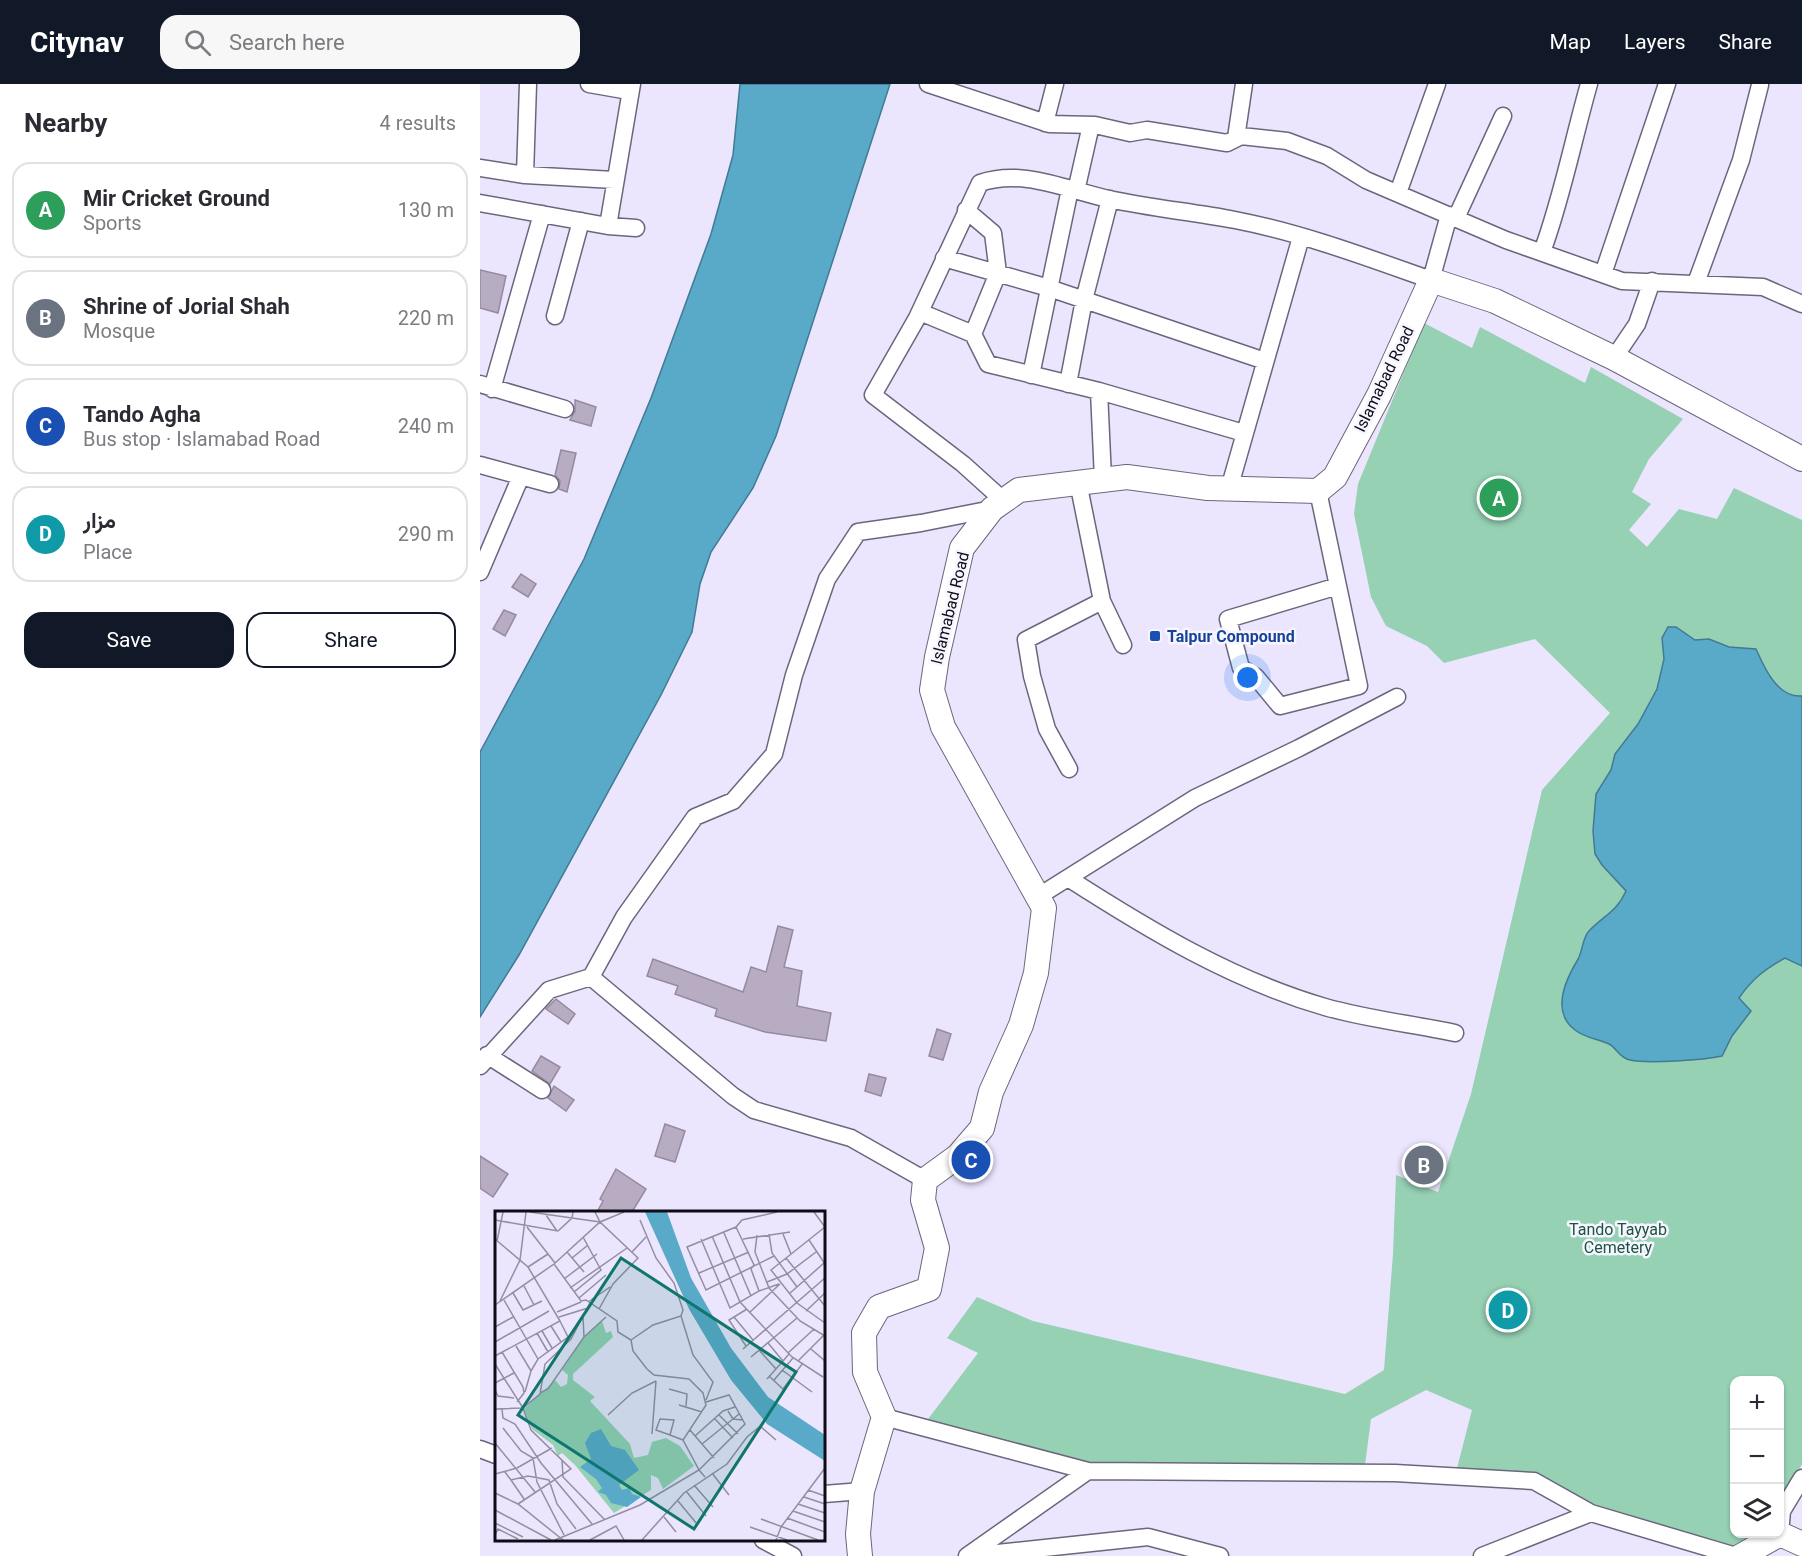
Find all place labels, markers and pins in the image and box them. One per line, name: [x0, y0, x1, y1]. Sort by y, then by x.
pin: A: [1480, 476, 1518, 520]
place label: Talpur Compound: [1167, 627, 1295, 646]
marker: Talpur Compound: [1148, 629, 1162, 643]
pin: C: [952, 1138, 990, 1182]
pin: B: [1404, 1142, 1444, 1188]
pin: D: [1488, 1288, 1528, 1332]

